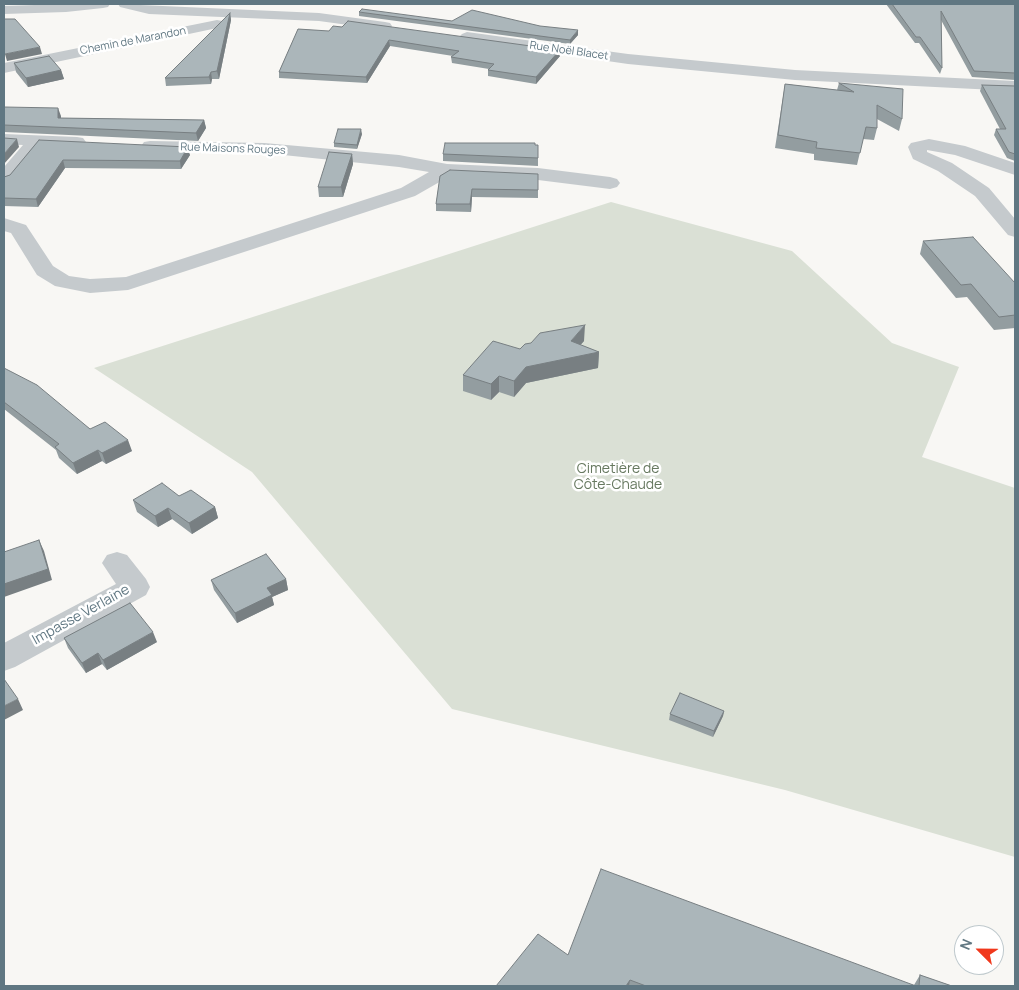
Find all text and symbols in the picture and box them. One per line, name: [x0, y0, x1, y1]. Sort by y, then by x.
street label: Chemin de Marandon: [79, 24, 187, 58]
street label: Rue Noël Blacet: [529, 39, 609, 63]
street label: Rue Maisons Rouges: [180, 141, 286, 157]
park label: Cimetière de Côte-Chaude: [574, 461, 662, 494]
street label: Impasse Verlaine: [29, 581, 133, 649]
north arrow: [954, 925, 1004, 975]
text: N: [955, 936, 976, 953]

